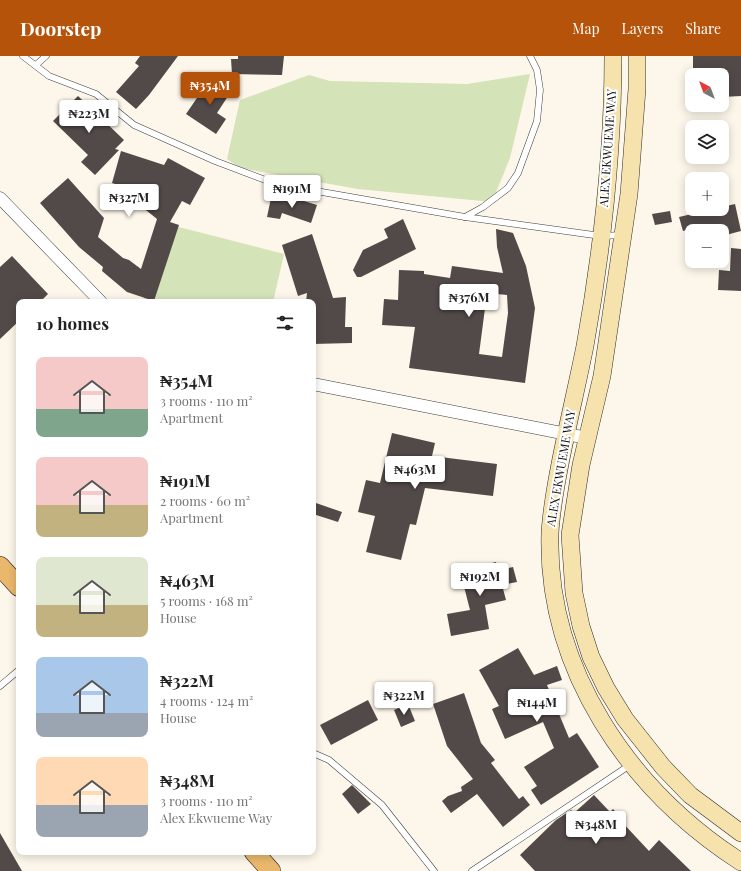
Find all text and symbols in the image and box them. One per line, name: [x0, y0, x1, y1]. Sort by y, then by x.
text: Doorstep: [20, 15, 101, 41]
text: Map: [572, 19, 600, 38]
text: Layers: [622, 19, 663, 38]
text: Share: [685, 19, 721, 38]
north arrow: [685, 68, 729, 112]
map controls: [685, 68, 729, 268]
pin: ₦354M: [182, 72, 238, 106]
text: ₦354M: [190, 76, 230, 93]
street label: ALEX EKWUEME WAY: [595, 88, 619, 208]
pin: ₦223M: [61, 100, 117, 134]
text: ₦223M: [68, 104, 110, 121]
button: layers: [685, 120, 729, 164]
button: +: [685, 172, 729, 216]
pin: ₦191M: [264, 175, 320, 209]
text: ₦191M: [273, 179, 311, 196]
pin: ₦327M: [101, 184, 157, 218]
text: ₦327M: [109, 188, 149, 205]
button: −: [685, 224, 729, 268]
pin: ₦376M: [441, 284, 497, 318]
text: ₦376M: [449, 288, 490, 305]
text: 10 homes: [36, 312, 109, 334]
icon: filters: [274, 312, 296, 334]
text: ₦354M: [160, 369, 213, 391]
icon: home: [68, 373, 116, 421]
text: 3 rooms · 110 m²: [160, 392, 253, 409]
street label: ALEX EKWUEME WAY: [542, 407, 578, 528]
text: Apartment: [160, 409, 223, 426]
pin: ₦463M: [387, 456, 443, 490]
text: ₦463M: [394, 460, 436, 477]
text: ₦191M: [160, 469, 210, 491]
icon: home: [68, 473, 116, 521]
text: 2 rooms · 60 m²: [160, 492, 250, 509]
text: Apartment: [160, 509, 223, 526]
pin: ₦192M: [452, 563, 508, 597]
text: ₦192M: [460, 567, 500, 584]
text: ₦463M: [160, 569, 215, 591]
icon: home: [68, 573, 116, 621]
text: 5 rooms · 168 m²: [160, 592, 253, 609]
text: House: [160, 609, 197, 626]
text: ₦322M: [160, 669, 214, 691]
icon: home: [68, 673, 116, 721]
pin: ₦322M: [376, 682, 432, 716]
text: ₦322M: [383, 686, 425, 703]
pin: ₦144M: [509, 689, 565, 723]
text: 4 rooms · 124 m²: [160, 692, 253, 709]
text: ₦144M: [517, 693, 557, 710]
text: House: [160, 709, 197, 726]
text: ₦348M: [160, 769, 215, 791]
icon: home: [68, 773, 116, 821]
text: 3 rooms · 110 m²: [160, 792, 253, 809]
text: Alex Ekwueme Way: [160, 809, 272, 826]
pin: ₦348M: [568, 811, 624, 845]
text: ₦348M: [575, 815, 617, 832]

